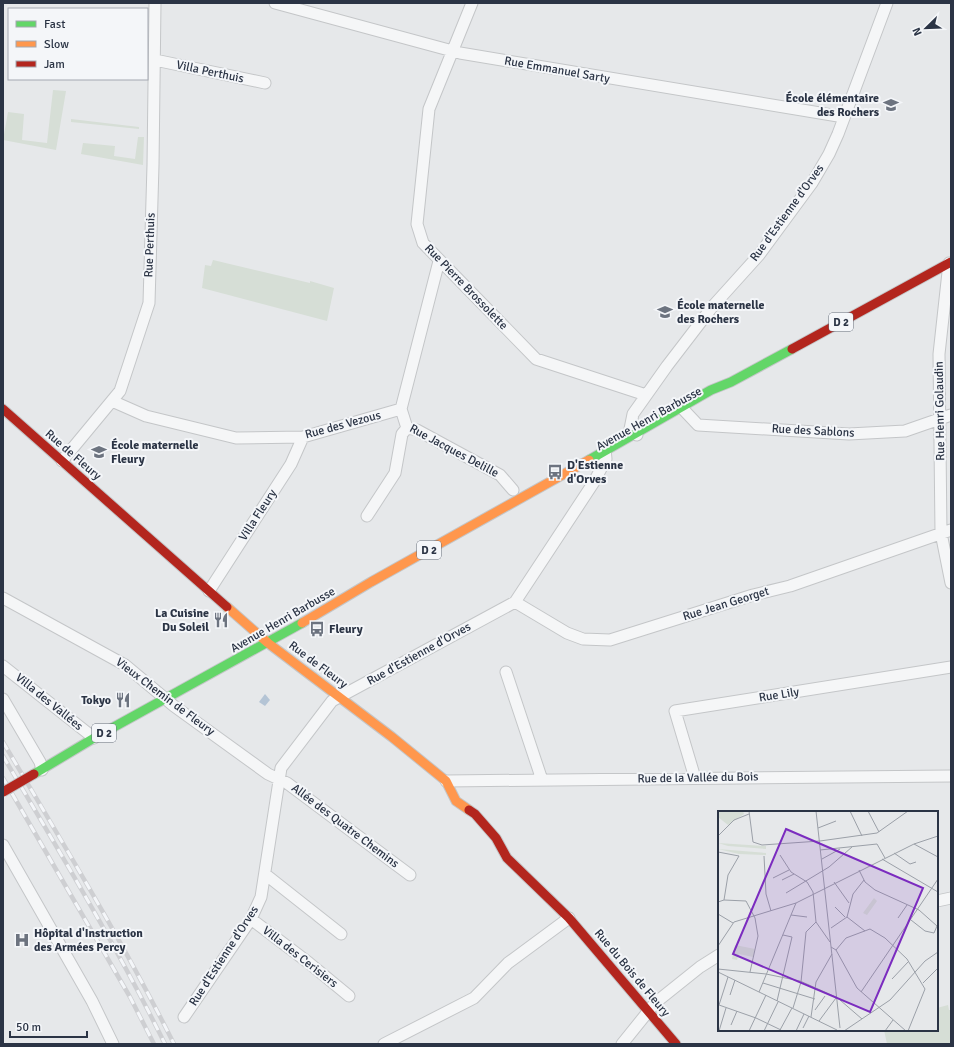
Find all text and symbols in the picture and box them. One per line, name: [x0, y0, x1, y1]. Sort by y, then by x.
legend: [8, 8, 148, 80]
north arrow: [906, 8, 946, 48]
text: Fast: [44, 17, 65, 32]
text: N: [910, 26, 925, 38]
text: Slow: [44, 37, 69, 52]
street label: Rue Emmanuel Sarty: [503, 53, 611, 87]
text: Jam: [44, 57, 65, 72]
street label: Villa Perthuis: [175, 58, 245, 86]
place label: École élémentaire des Rochers: [786, 91, 880, 120]
school or university icon: École élémentaire des Rochers: [882, 96, 900, 114]
street label: Rue d'Estienne d'Orves: [747, 162, 827, 264]
street label: Rue Perthuis: [141, 212, 159, 278]
street label: Rue Pierre Brossolette: [421, 241, 511, 333]
place label: École maternelle des Rochers: [677, 298, 765, 327]
school or university icon: École maternelle des Rochers: [656, 303, 674, 321]
road number: D 2: [829, 313, 853, 331]
street label: Rue Henri Golaudin: [932, 361, 948, 461]
street label: Avenue Henri Barbusse: [594, 384, 704, 454]
street label: Rue des Vezous: [303, 408, 383, 442]
street label: Rue Jacques Delille: [407, 421, 501, 481]
street label: Rue des Sablons: [771, 421, 855, 441]
street label: Rue de Fleury: [42, 426, 105, 484]
place label: École maternelle Fleury: [111, 438, 199, 467]
school or university icon: École maternelle Fleury: [90, 443, 108, 461]
place label: D'Estienne d'Orves: [567, 458, 623, 487]
bus stop icon: D'Estienne d'Orves: [546, 463, 564, 481]
street label: Villa Fleury: [236, 486, 280, 544]
road number: D 2: [417, 541, 441, 559]
street label: Avenue Henri Barbusse: [228, 584, 338, 656]
street label: Rue Jean Georget: [681, 584, 771, 624]
place label: La Cuisine Du Soleil: [155, 606, 209, 635]
restaurant icon: La Cuisine Du Soleil: [212, 611, 230, 629]
street label: Rue d'Estienne d'Orves: [364, 619, 474, 689]
bus stop icon: Fleury: [308, 620, 326, 638]
place label: Fleury: [329, 622, 363, 637]
street label: Rue de Fleury: [286, 638, 351, 692]
street label: Vieux Chemin de Fleury: [112, 655, 218, 739]
street label: Villa des Vallées: [12, 670, 86, 734]
street label: Rue Lily: [758, 684, 801, 706]
restaurant icon: Tokyo: [114, 691, 132, 709]
place label: Tokyo: [81, 693, 111, 708]
road number: D 2: [92, 724, 116, 742]
street label: Rue de la Vallée du Bois: [637, 769, 759, 787]
street label: Allée des Quatre Chemins: [288, 781, 402, 871]
inset map: [718, 811, 938, 1031]
street label: Rue d'Estienne d'Orves: [186, 903, 262, 1009]
street label: Villa des Cerisiers: [259, 923, 341, 991]
place label: Hôpital d'Instruction des Armées Percy: [34, 926, 143, 955]
street label: Rue du Bois de Fleury: [591, 926, 673, 1020]
hospital icon: Hôpital d'Instruction des Armées Percy: [13, 931, 31, 949]
scale bar: [10, 1013, 87, 1039]
text: 50 m: [16, 1020, 41, 1035]

